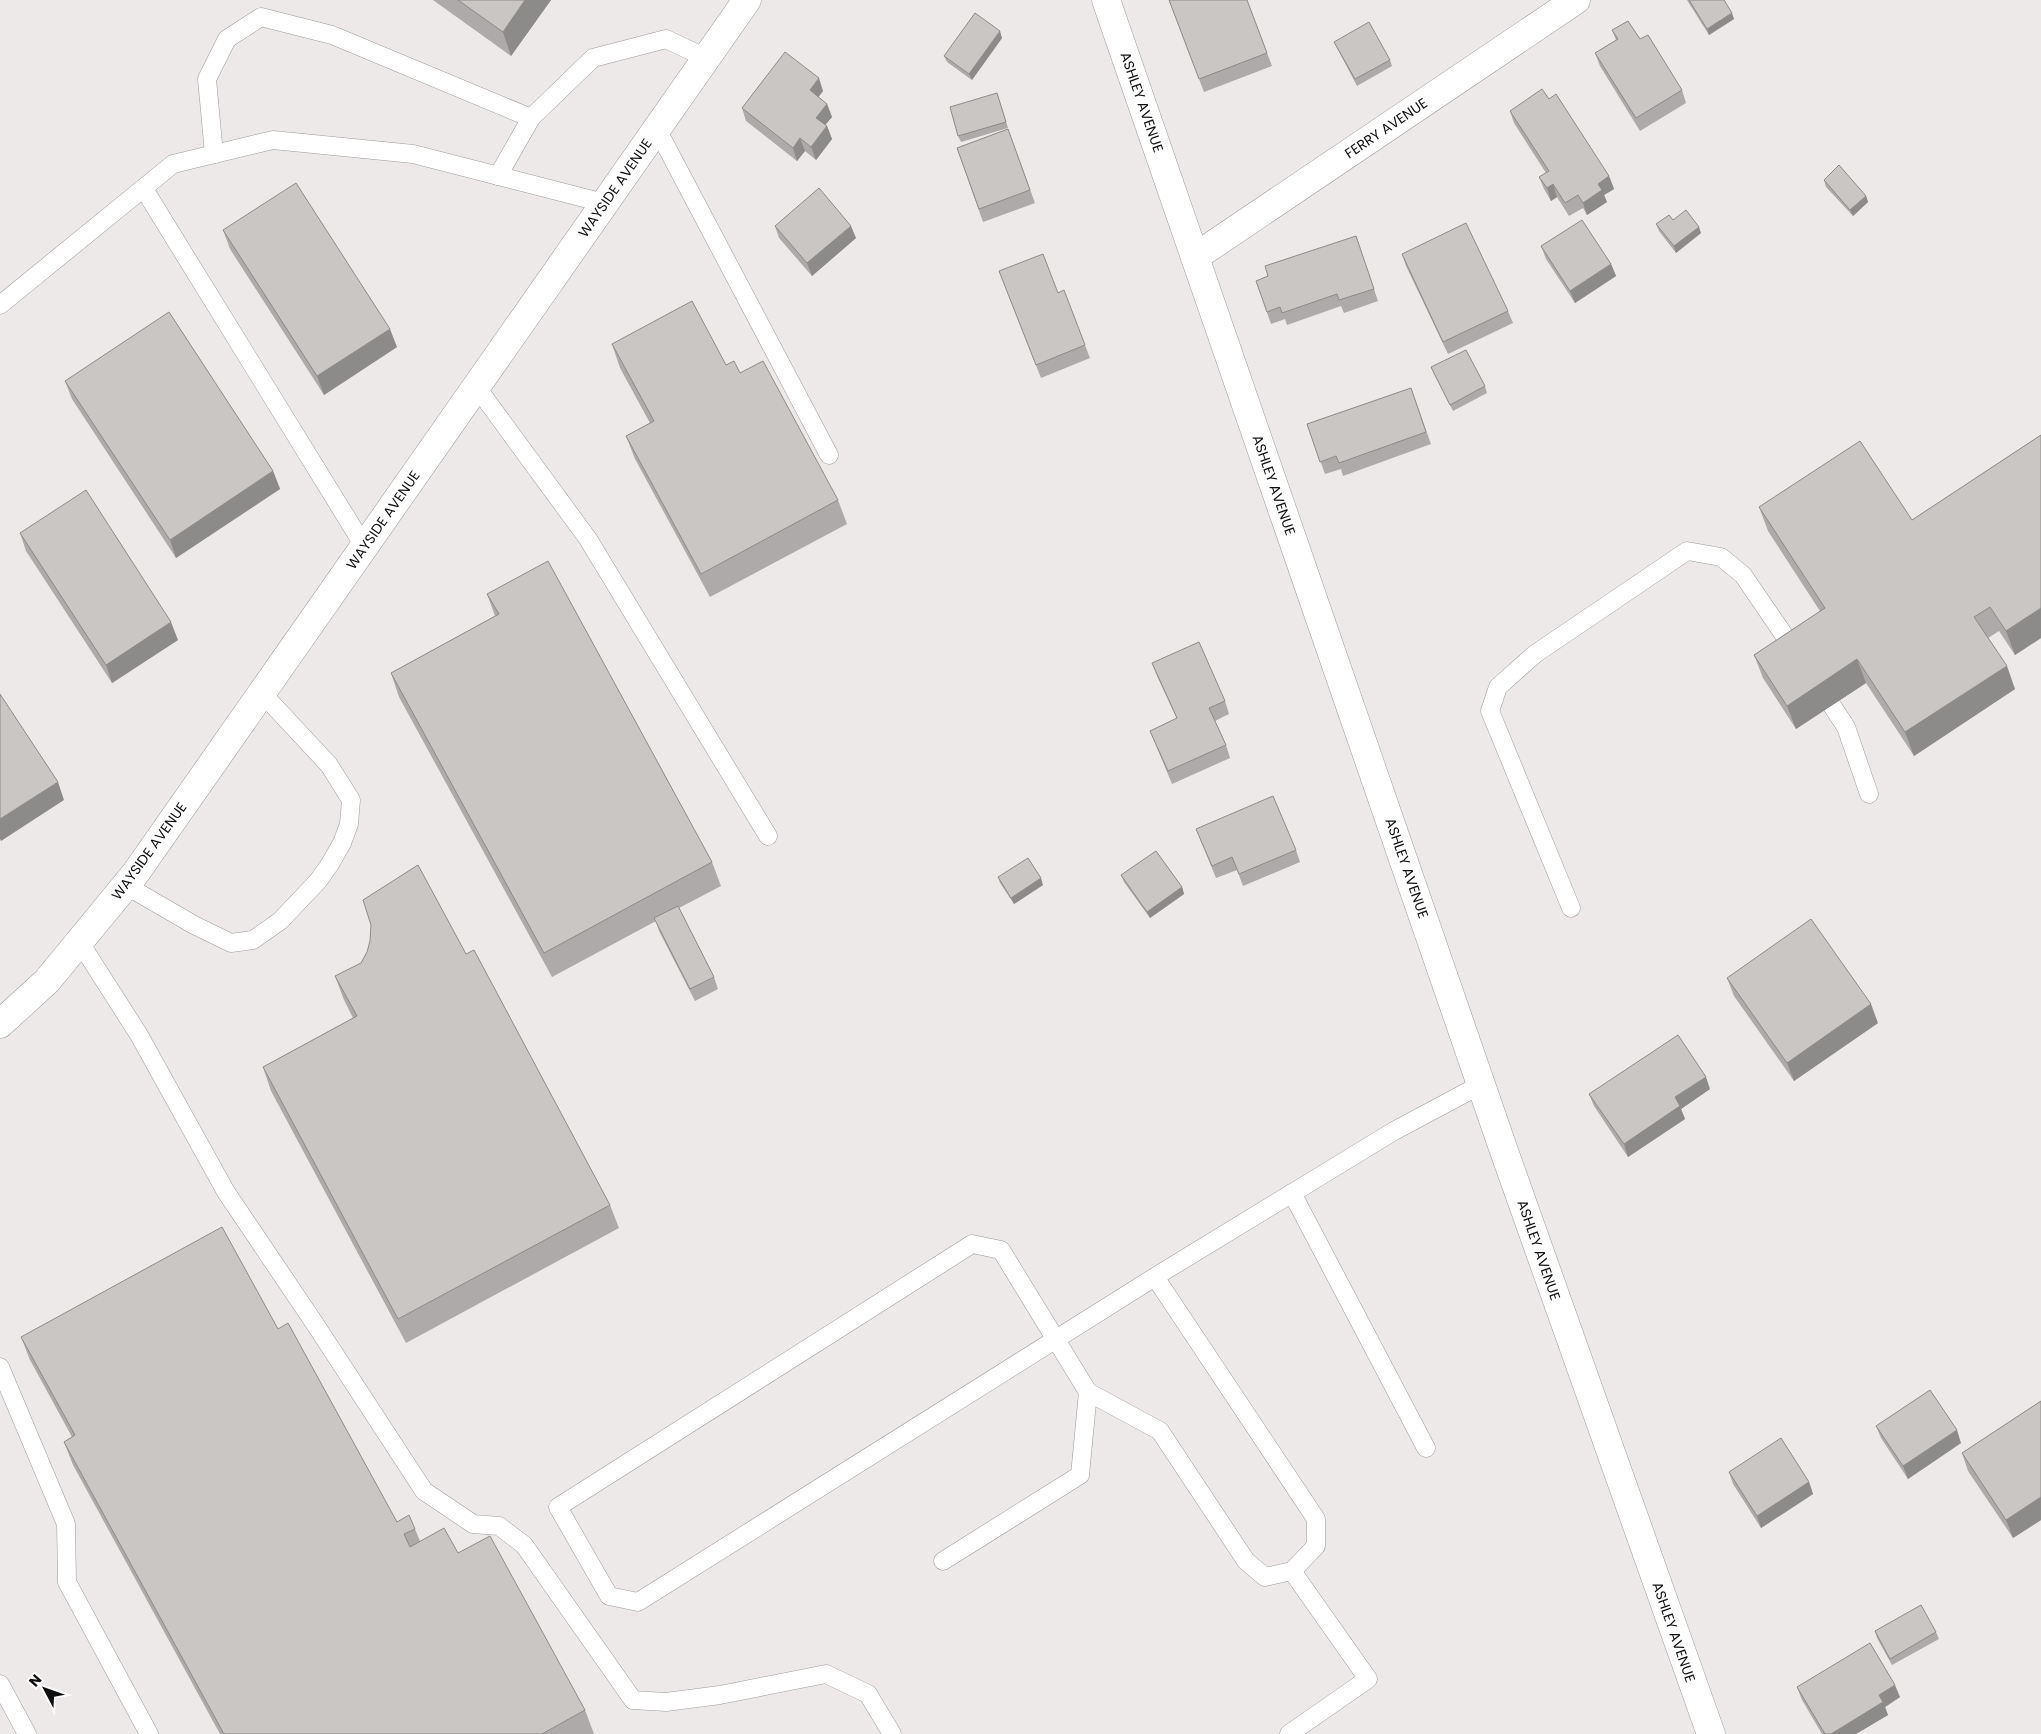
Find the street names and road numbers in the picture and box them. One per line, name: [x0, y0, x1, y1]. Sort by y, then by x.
street label: ASHLEY AVENUE: [1115, 49, 1169, 155]
street label: FERRY AVENUE: [1341, 93, 1431, 163]
street label: WAYSIDE AVENUE: [573, 135, 657, 241]
street label: ASHLEY AVENUE: [1247, 432, 1301, 538]
street label: WAYSIDE AVENUE: [341, 467, 425, 573]
street label: WAYSIDE AVENUE: [107, 798, 191, 904]
street label: ASHLEY AVENUE: [1380, 815, 1434, 921]
street label: ASHLEY AVENUE: [1512, 1197, 1566, 1303]
street label: ASHLEY AVENUE: [1647, 1579, 1701, 1685]

